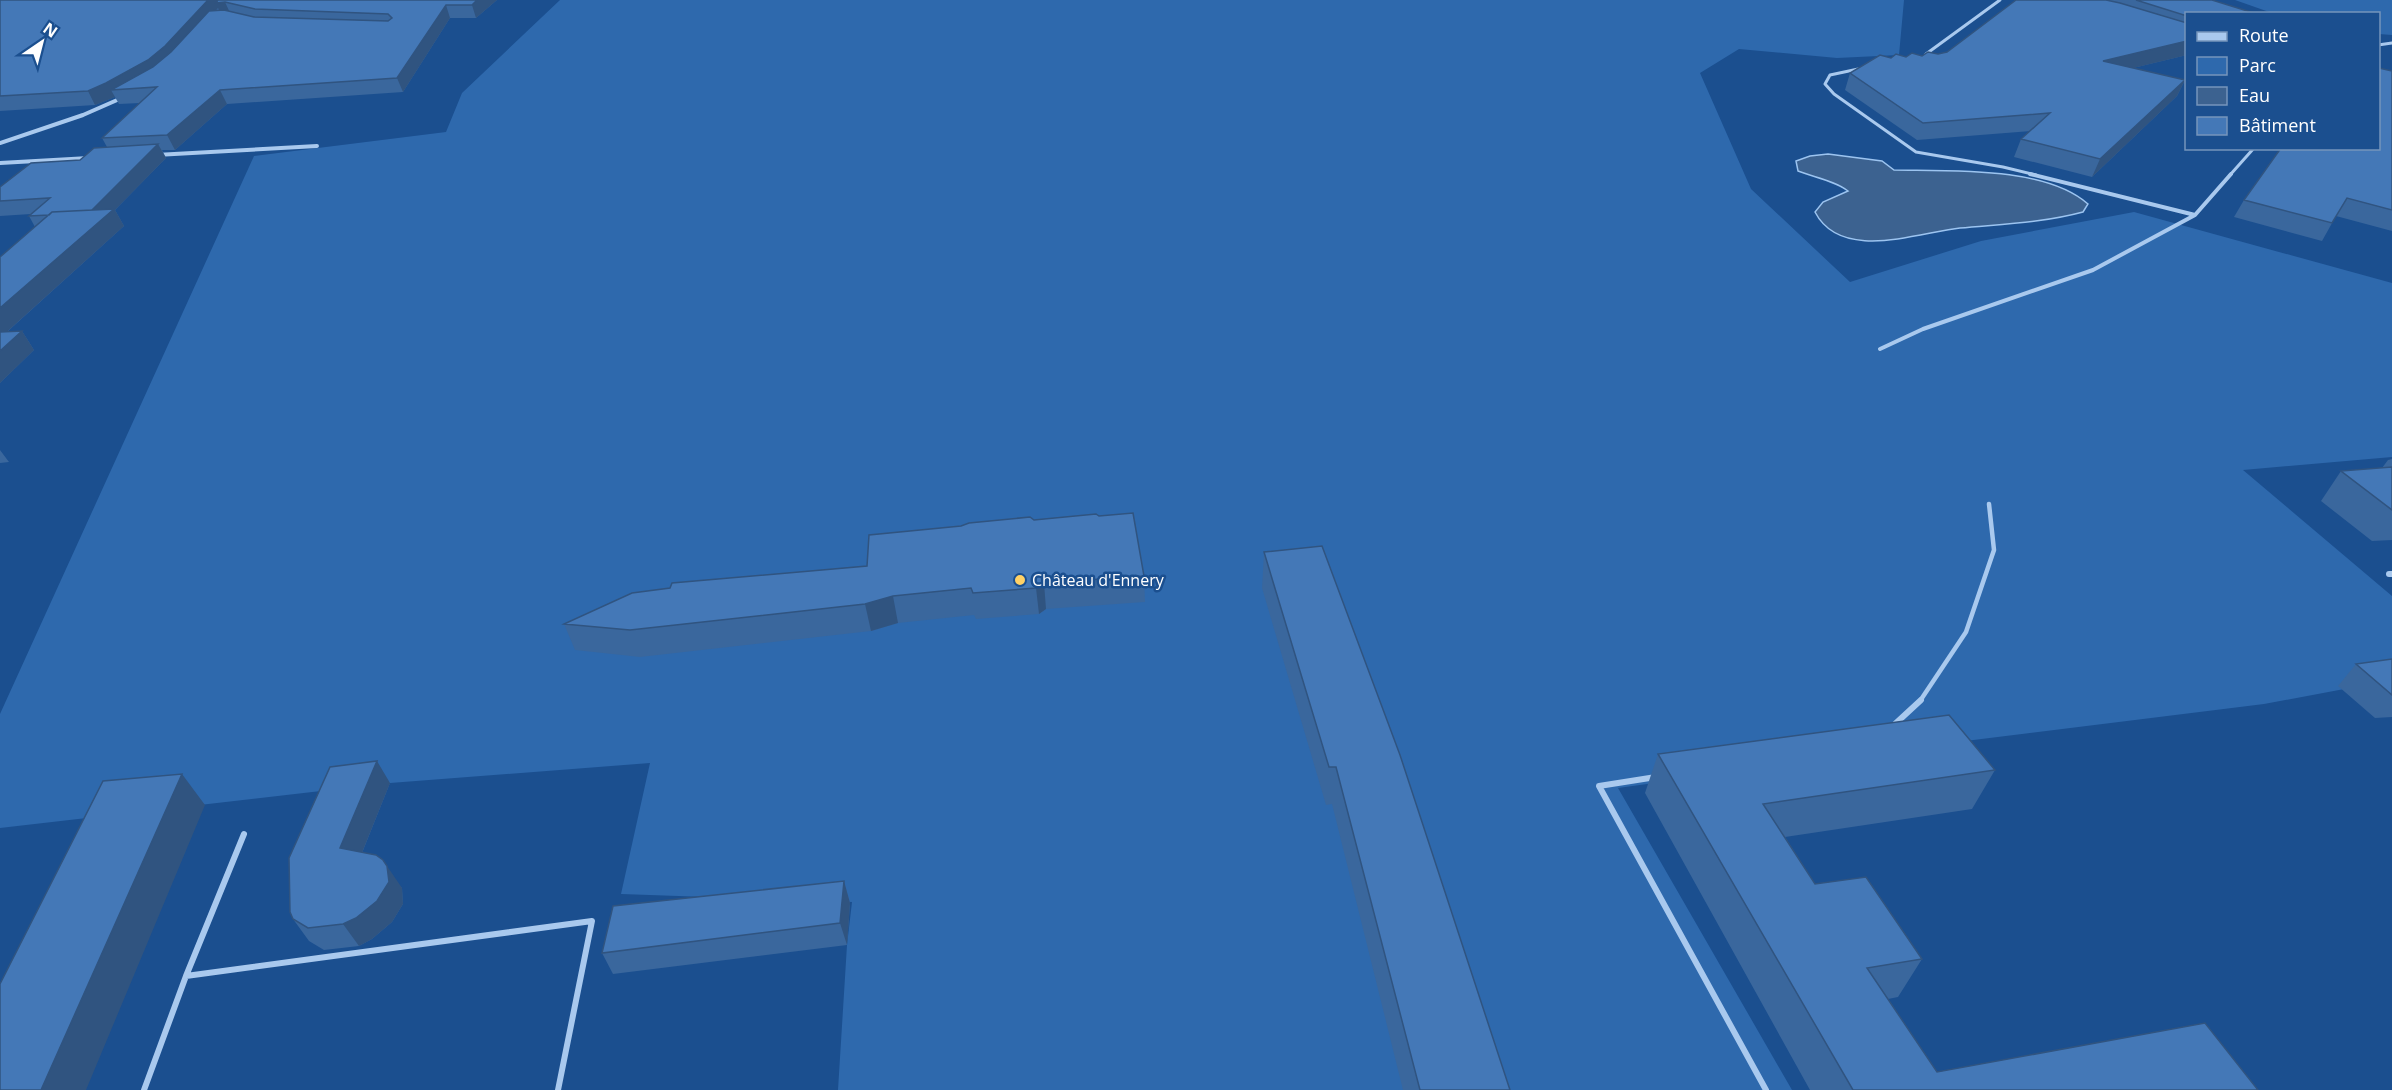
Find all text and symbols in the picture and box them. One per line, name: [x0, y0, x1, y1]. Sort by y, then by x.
north arrow: [12, 12, 72, 72]
legend: [2185, 12, 2380, 150]
text: N: [39, 17, 62, 42]
text: Route: [2239, 23, 2289, 47]
text: Parc: [2239, 53, 2276, 77]
text: Eau: [2239, 83, 2270, 107]
text: Bâtiment: [2239, 113, 2316, 137]
place label: Château d'Ennery: [1032, 569, 1165, 591]
marker: Château d'Ennery: [1013, 573, 1027, 587]

